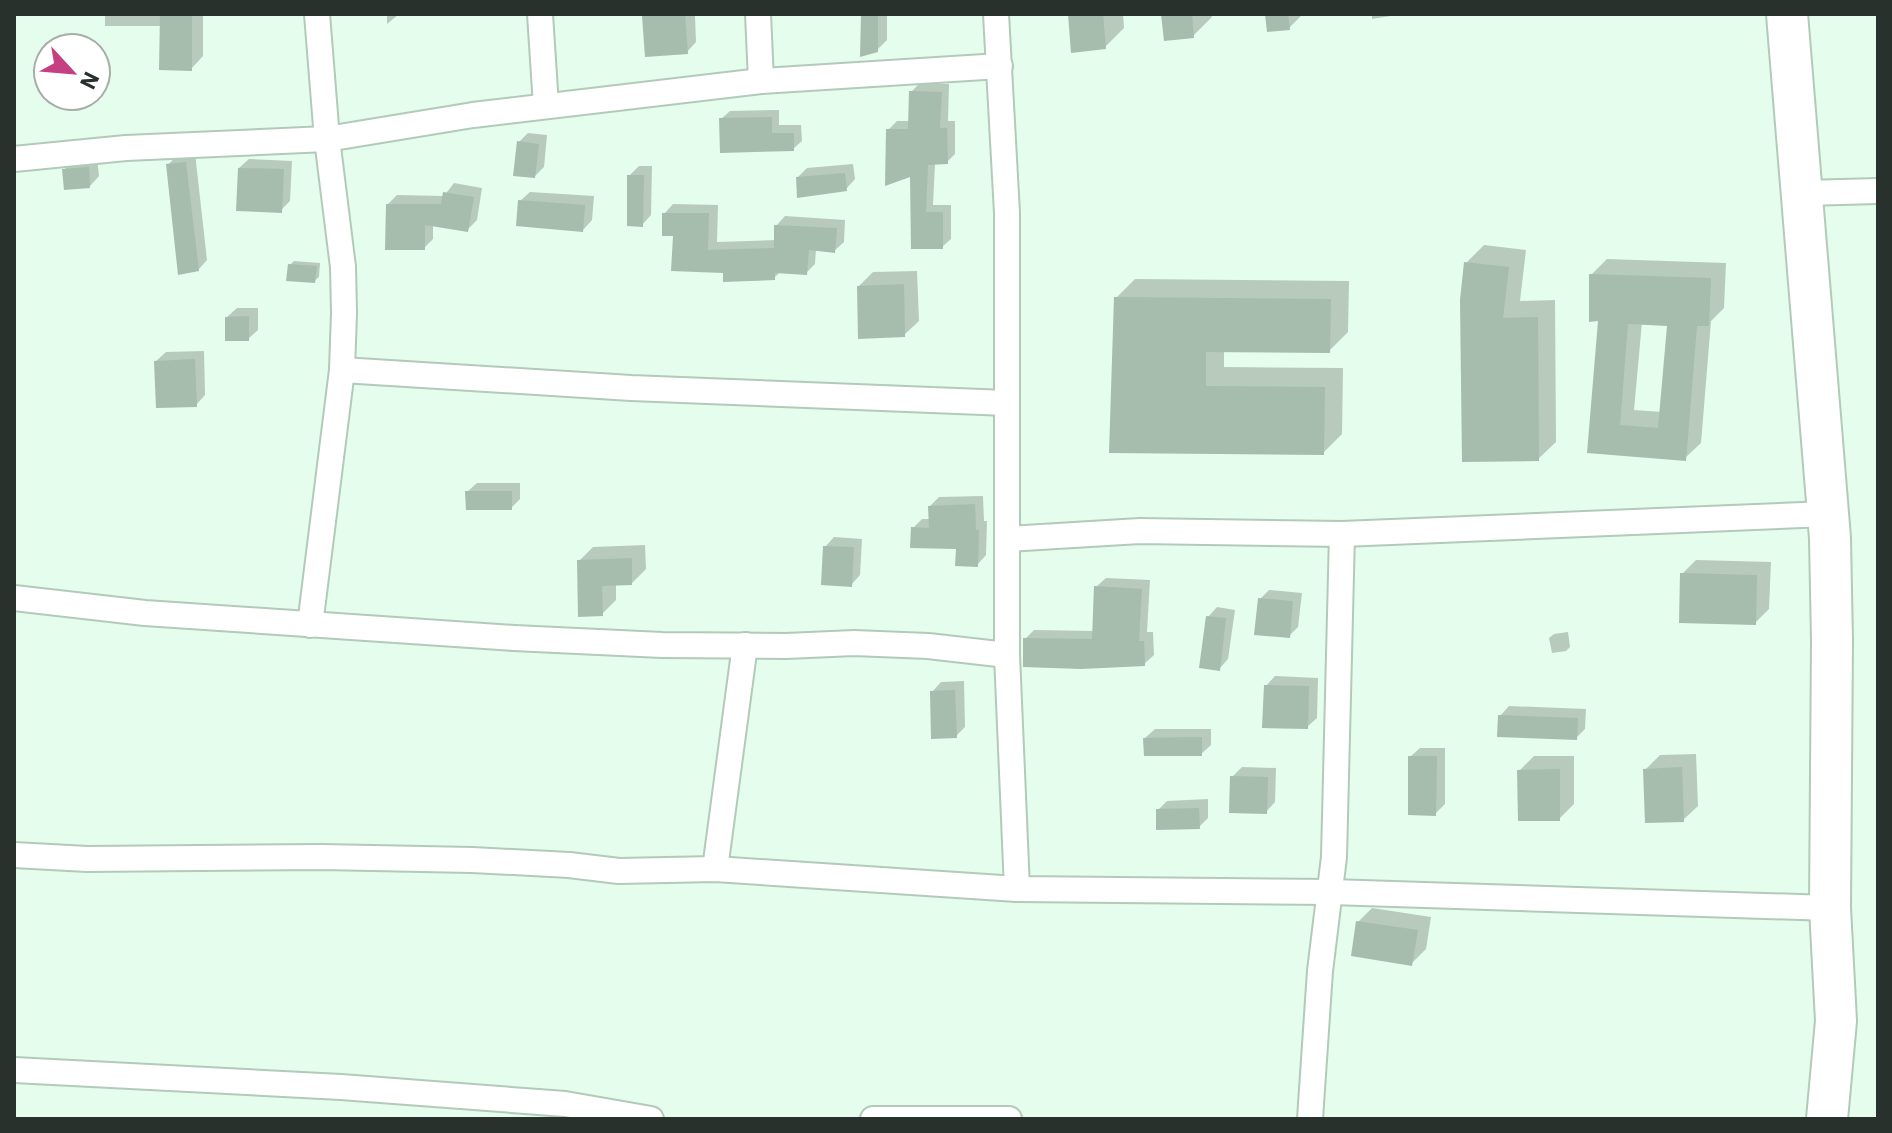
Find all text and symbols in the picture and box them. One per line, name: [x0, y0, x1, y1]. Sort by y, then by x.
north arrow: [32, 32, 112, 112]
text: N: [74, 67, 107, 95]

